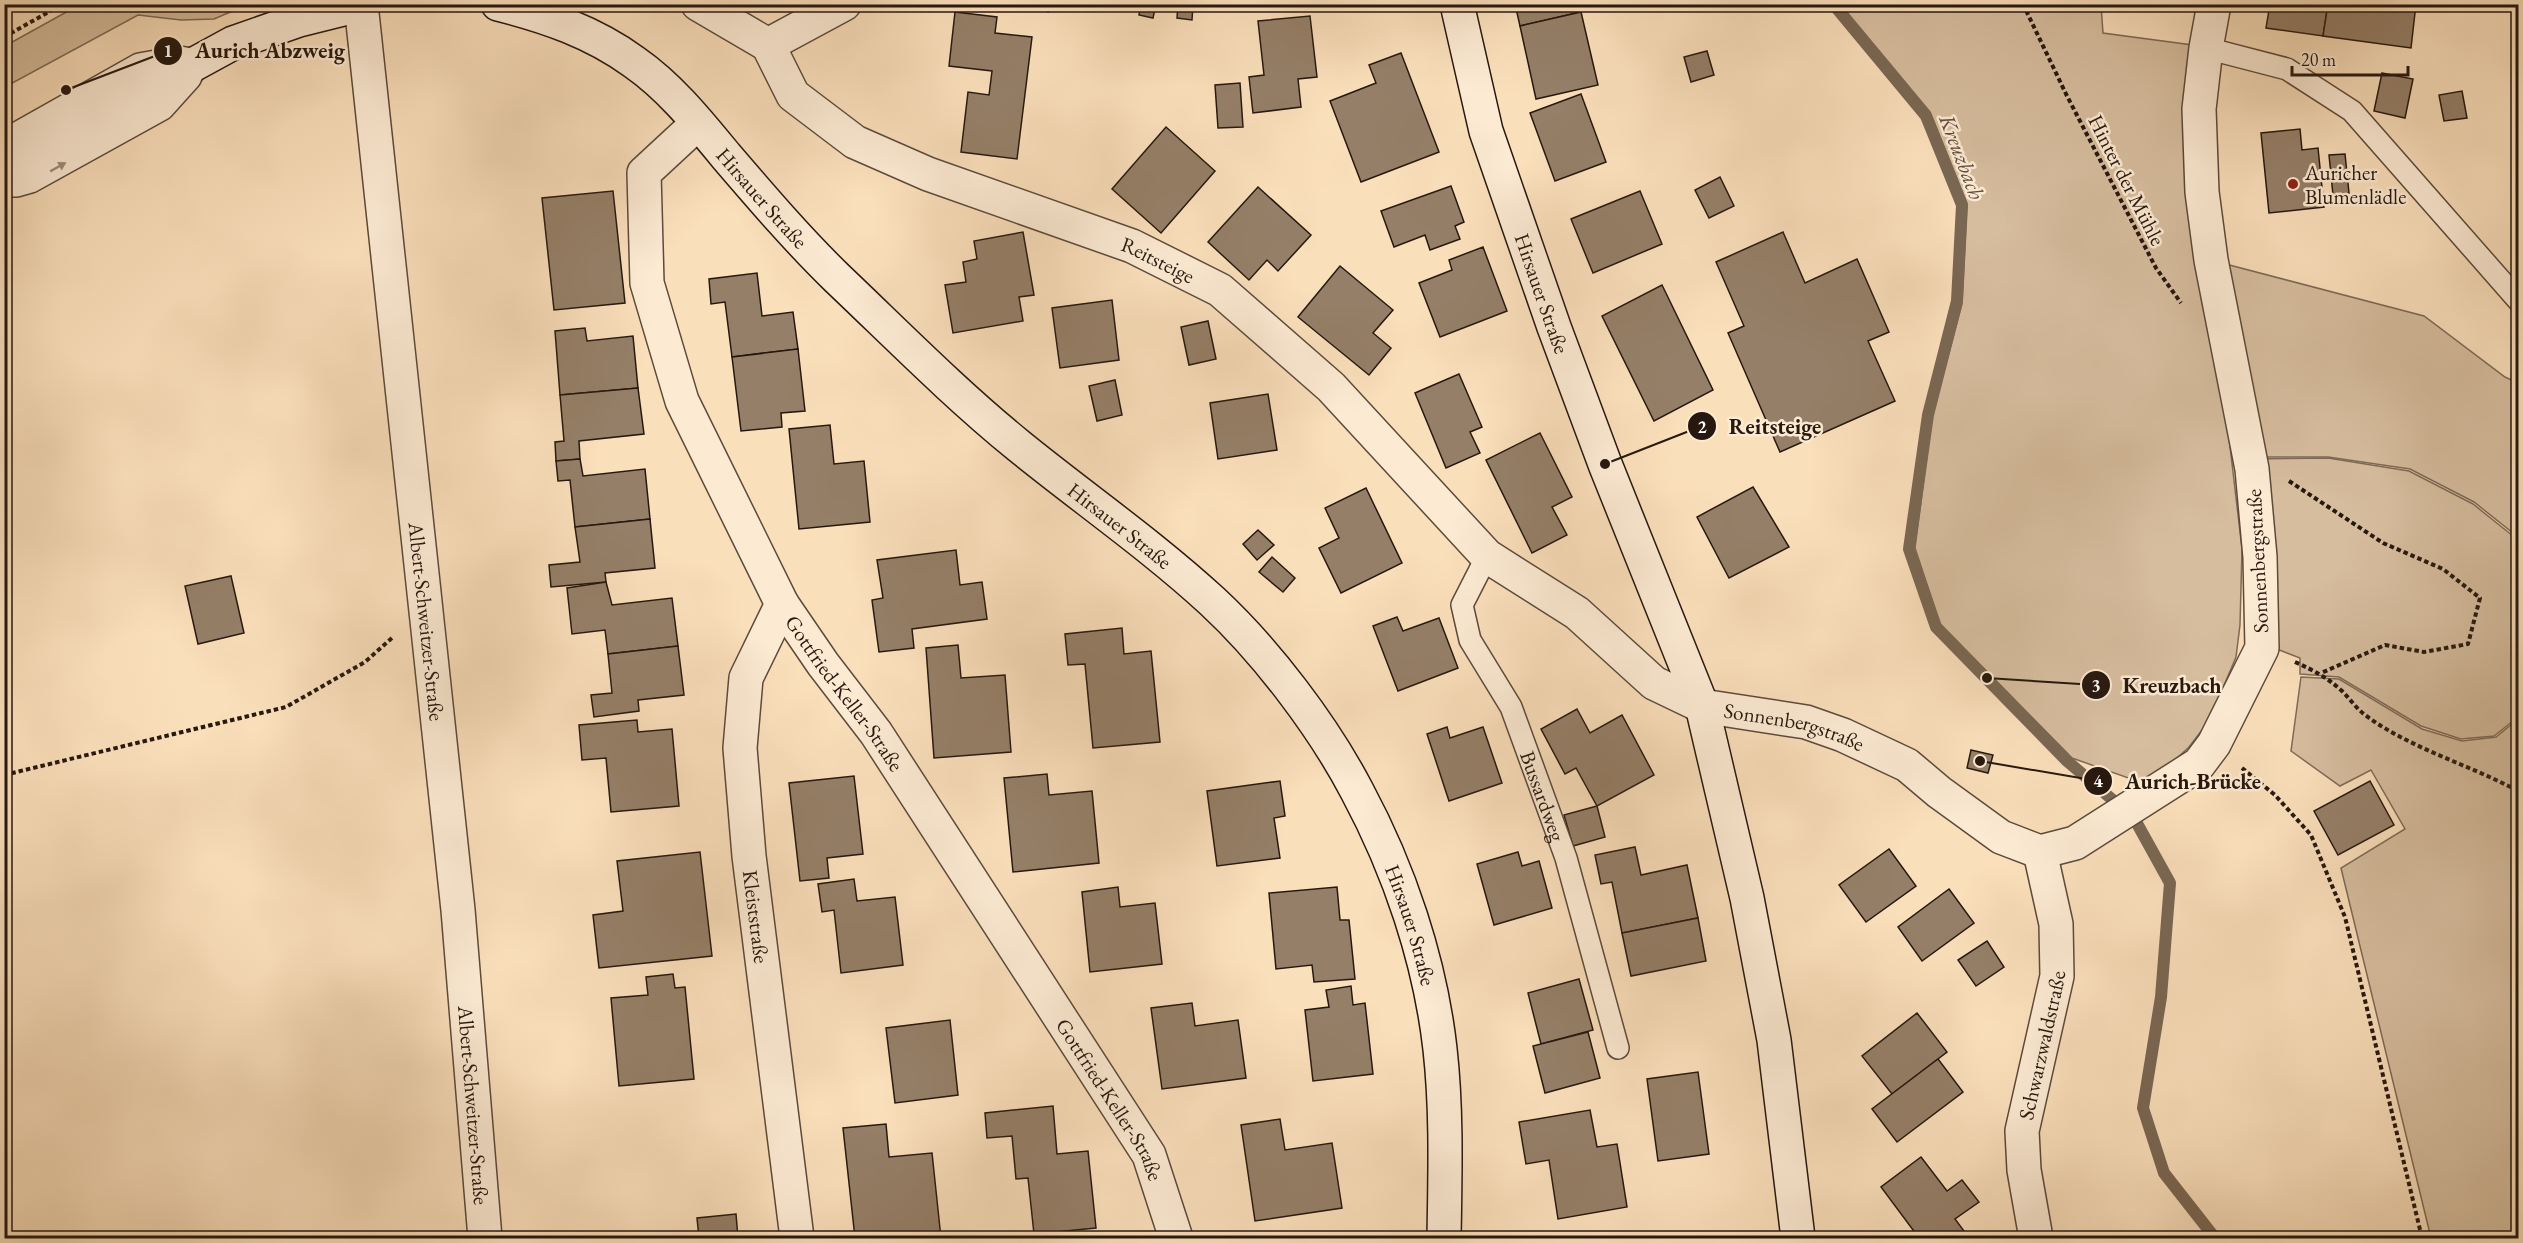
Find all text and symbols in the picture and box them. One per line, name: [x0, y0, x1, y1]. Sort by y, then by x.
callout: Aurich Abzweig: [153, 31, 357, 71]
text: Aurich Abzweig: [194, 36, 346, 65]
text: 1: [163, 39, 173, 62]
scale bar: [2292, 39, 2408, 77]
text: 20 m: [2301, 48, 2336, 71]
water label: Kreuzbach: [1932, 109, 1992, 204]
street label: Hinter der Mühle: [2082, 110, 2172, 250]
street label: Hirsauer Straße: [711, 142, 814, 254]
place label: Auricher Blumenlädle: [2304, 159, 2406, 210]
one-way arrow: [50, 162, 67, 172]
marker: Auricher Blumenlädle: [2286, 177, 2300, 191]
street label: Reitsteige: [1118, 230, 1200, 289]
street label: Hirsauer Straße: [1509, 230, 1576, 357]
callout: Reitsteige: [1687, 406, 1833, 446]
text: Reitsteige: [1729, 412, 1821, 441]
text: 2: [1697, 415, 1707, 438]
street label: Hirsauer Straße: [1062, 476, 1178, 574]
street label: Sonnenbergstraße: [2240, 488, 2274, 634]
street label: Albert-Schweitzer-Straße: [403, 520, 451, 722]
street label: Gottfried-Keller-Straße: [780, 609, 910, 776]
callout: Kreuzbach: [2081, 665, 2234, 705]
text: Kreuzbach: [2122, 671, 2222, 700]
text: 3: [2091, 674, 2101, 697]
street label: Sonnenbergstraße: [1722, 696, 1869, 757]
street label: Bussardweg: [1515, 747, 1572, 846]
callout: Aurich-Brücke: [2083, 761, 2273, 801]
text: Aurich-Brücke: [2124, 767, 2261, 796]
text: 4: [2093, 769, 2103, 792]
street label: Hirsauer Straße: [1379, 860, 1443, 988]
street label: Kleiststraße: [737, 868, 776, 965]
street label: Schwarzwaldstraße: [2011, 971, 2071, 1122]
street label: Albert-Schweitzer-Straße: [452, 1003, 496, 1206]
street label: Gottfried-Keller-Straße: [1051, 1013, 1170, 1184]

